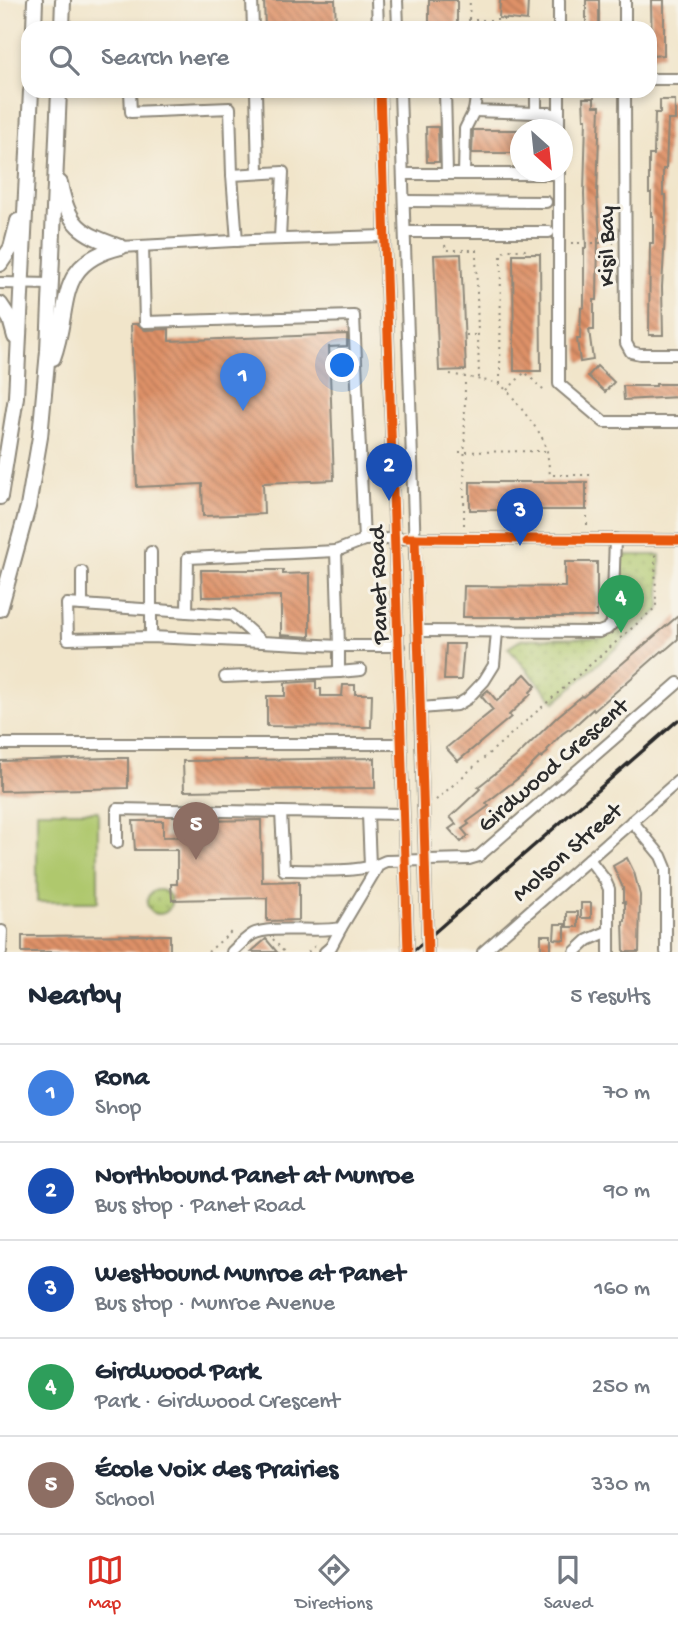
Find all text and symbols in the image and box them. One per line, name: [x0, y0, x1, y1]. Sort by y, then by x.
search box: [21, 21, 657, 98]
icon: search: [45, 41, 83, 79]
text: Search here: [101, 44, 229, 75]
north arrow: [510, 119, 573, 182]
street label: Kisil Bay: [594, 205, 623, 286]
your location: [325, 348, 359, 382]
pin: 1: [220, 353, 266, 411]
pin: 2: [366, 443, 412, 501]
pin: 3: [497, 488, 543, 546]
street label: Panet Road: [364, 523, 397, 645]
pin: 4: [598, 575, 644, 633]
street label: Girdwood Crescent: [473, 692, 637, 840]
street label: Molson Street: [507, 796, 631, 909]
pin: 5: [173, 802, 219, 860]
text: Nearby: [28, 980, 121, 1015]
text: 5 results: [570, 984, 650, 1011]
text: Rona: [95, 1064, 149, 1095]
text: 1: [46, 1080, 56, 1107]
text: 70 m: [603, 1080, 650, 1107]
text: Shop: [95, 1095, 141, 1122]
text: Northbound Panet at Munroe: [95, 1162, 414, 1193]
text: 2: [45, 1178, 57, 1205]
text: 90 m: [604, 1178, 650, 1205]
text: Bus stop · Panet Road: [95, 1193, 304, 1220]
text: Westbound Munroe at Panet: [95, 1260, 405, 1291]
text: 3: [45, 1276, 57, 1303]
text: 160 m: [594, 1276, 650, 1303]
text: Bus stop · Munroe Avenue: [95, 1291, 335, 1318]
text: Girdwood Park: [95, 1358, 260, 1389]
text: 4: [46, 1374, 56, 1401]
text: 250 m: [592, 1374, 650, 1401]
text: Park · Girdwood Crescent: [95, 1389, 340, 1416]
text: École Voix des Prairies: [95, 1456, 338, 1487]
text: 5: [45, 1472, 57, 1499]
text: 330 m: [591, 1472, 650, 1499]
text: School: [95, 1487, 155, 1514]
tab: Map: [86, 1551, 124, 1616]
tab: Directions: [295, 1551, 372, 1616]
tab: Saved: [544, 1551, 592, 1616]

